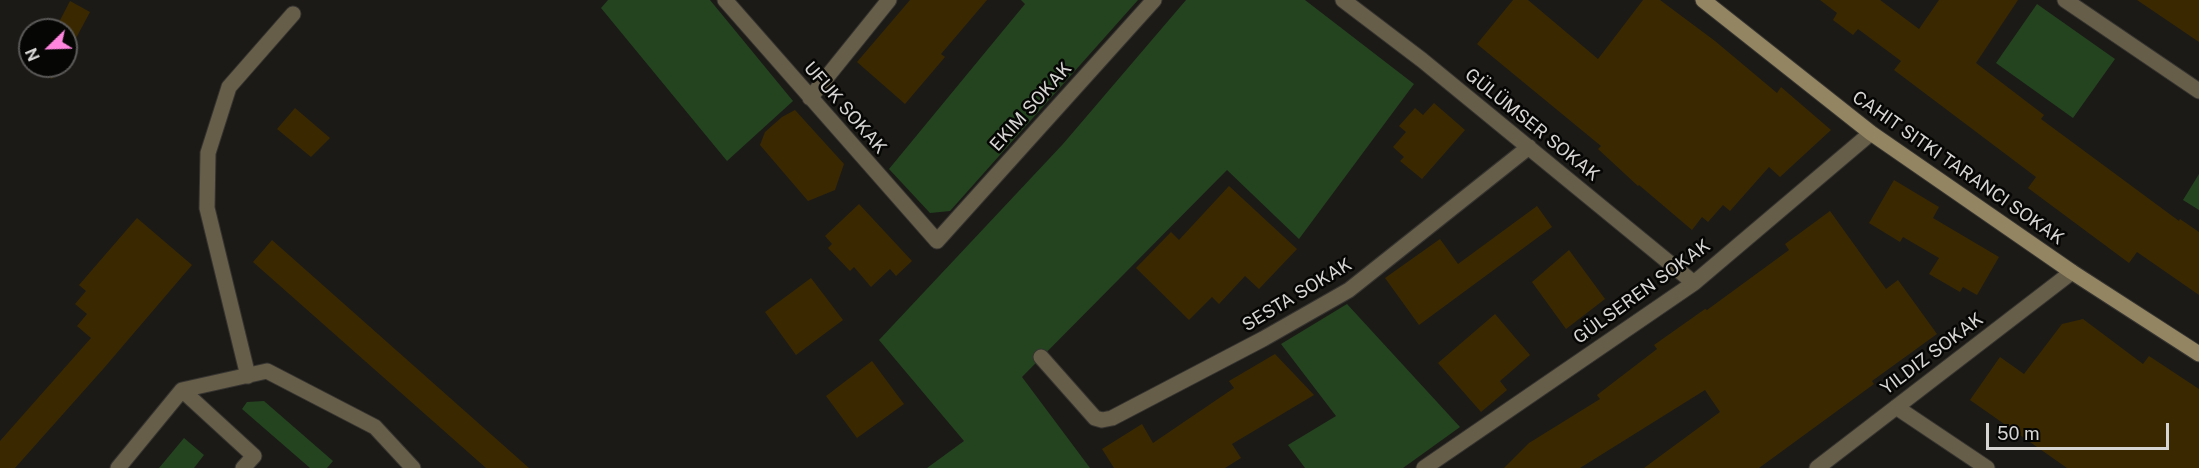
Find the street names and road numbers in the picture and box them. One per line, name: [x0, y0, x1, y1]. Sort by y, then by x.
street label: UFUK SOKAK: [799, 57, 891, 159]
street label: EKIM SOKAK: [986, 58, 1076, 156]
street label: GÜLÜMSER SOKAK: [1460, 64, 1604, 186]
street label: CAHIT SITKI TARANCI SOKAK: [1848, 87, 2068, 249]
street label: GÜLSEREN SOKAK: [1569, 235, 1715, 349]
street label: SESTA SOKAK: [1238, 254, 1356, 336]
street label: YILDIZ SOKAK: [1877, 309, 1987, 399]

